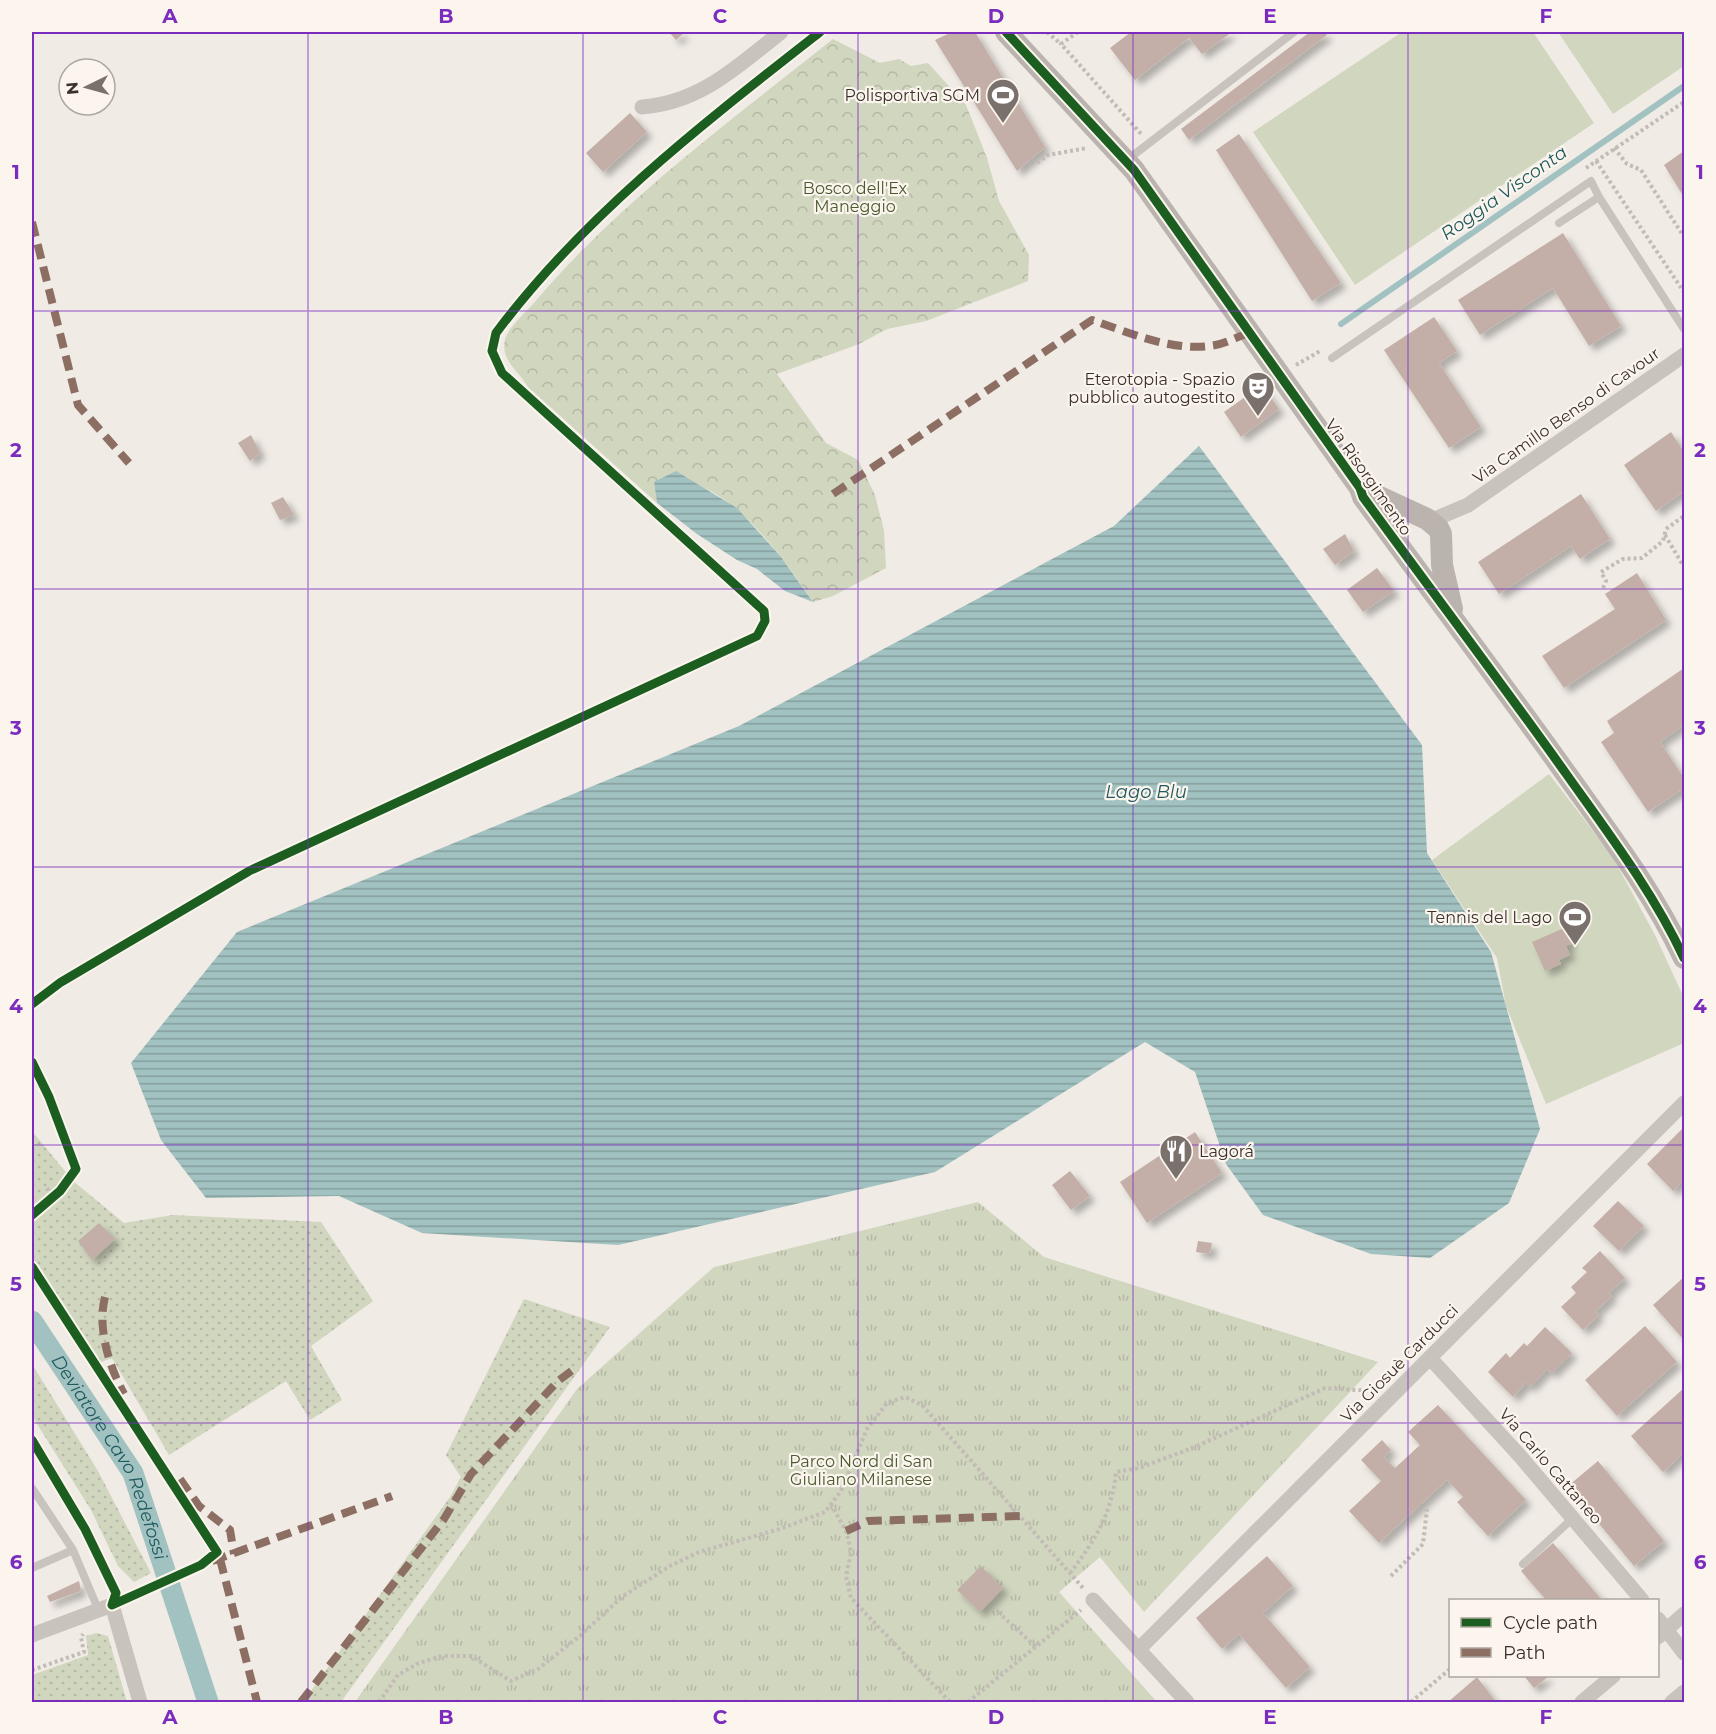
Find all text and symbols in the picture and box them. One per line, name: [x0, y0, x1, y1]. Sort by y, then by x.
text: A: [161, 4, 178, 28]
text: B: [438, 4, 454, 28]
text: C: [713, 4, 728, 28]
text: D: [988, 4, 1004, 28]
text: E: [1263, 4, 1277, 28]
text: F: [1540, 4, 1553, 28]
north arrow: [57, 57, 117, 117]
sports icon: Polisportiva SGM: [985, 77, 1021, 124]
text: N: [63, 81, 83, 96]
place label: Polisportiva SGM: [844, 86, 980, 105]
water label: Roggia Visconta: [1437, 141, 1571, 245]
text: 1: [12, 160, 20, 184]
text: 1: [1696, 160, 1704, 184]
park label: Bosco dell'Ex Maneggio: [803, 179, 908, 216]
street label: Via Camillo Benso di Cavour: [1469, 343, 1663, 487]
place label: Eterotopia - Spazio pubblico autogestito: [1068, 370, 1235, 407]
theatre icon: Eterotopia - Spazio pubblico autogestito: [1240, 370, 1276, 417]
street label: Via Risorgimento: [1321, 415, 1416, 539]
text: 2: [10, 438, 22, 462]
text: 2: [1694, 438, 1706, 462]
text: 3: [9, 716, 22, 740]
text: 3: [1693, 716, 1706, 740]
water label: Lago Blu: [1105, 781, 1187, 803]
sports icon: Tennis del Lago: [1557, 899, 1593, 946]
place label: Tennis del Lago: [1427, 908, 1552, 927]
text: 4: [9, 994, 23, 1018]
text: 4: [1693, 994, 1707, 1018]
restaurant icon: Lagorá: [1158, 1133, 1194, 1180]
place label: Lagorá: [1199, 1142, 1254, 1161]
text: 5: [10, 1272, 22, 1296]
text: 5: [1694, 1272, 1706, 1296]
street label: Via Giosuè Carducci: [1337, 1301, 1462, 1426]
water label: Deviatore Cavo Redefossi: [47, 1351, 172, 1563]
street label: Via Carlo Cattaneo: [1495, 1404, 1606, 1528]
park label: Parco Nord di San Giuliano Milanese: [789, 1452, 933, 1489]
text: 6: [10, 1550, 23, 1574]
text: 6: [1694, 1550, 1707, 1574]
legend: [1449, 1599, 1659, 1677]
text: Cycle path: [1503, 1612, 1598, 1634]
text: Path: [1503, 1642, 1546, 1664]
text: A: [161, 1705, 178, 1729]
text: B: [438, 1705, 454, 1729]
text: C: [713, 1705, 728, 1729]
text: D: [988, 1705, 1004, 1729]
text: E: [1263, 1705, 1277, 1729]
text: F: [1540, 1705, 1553, 1729]

